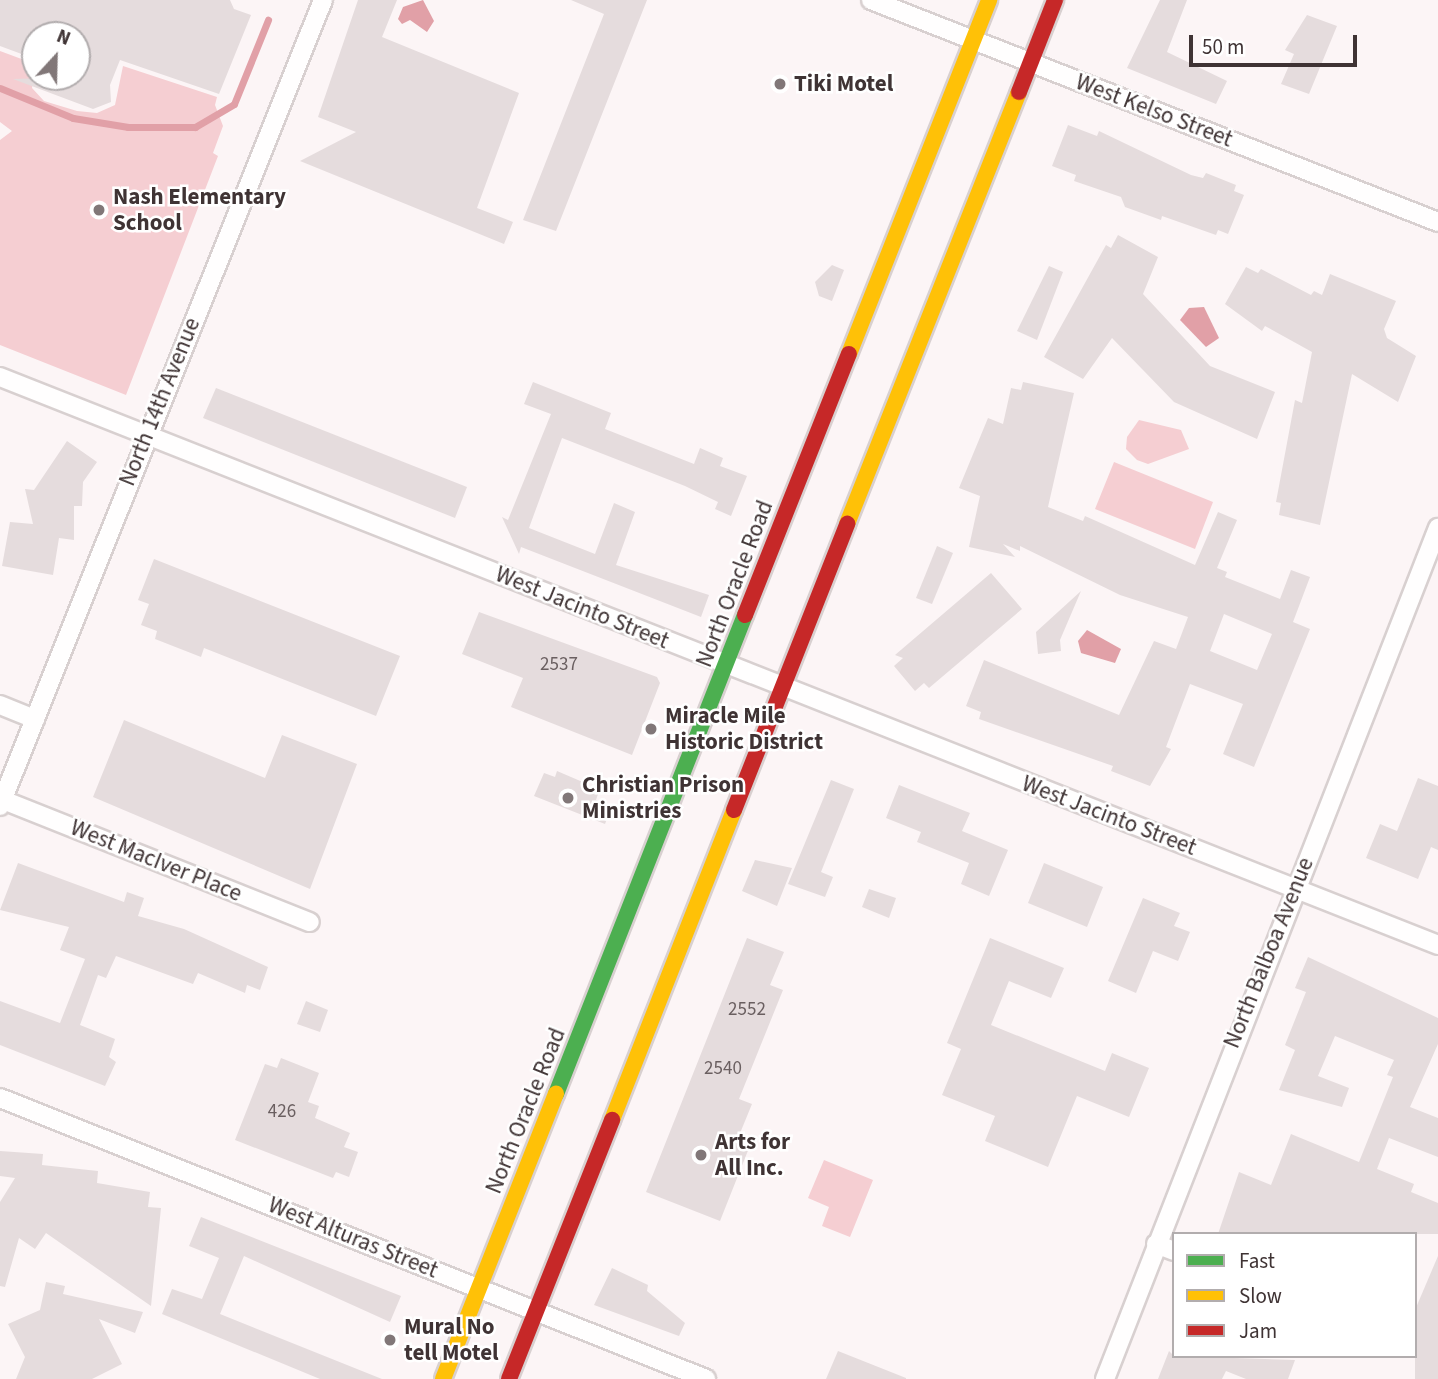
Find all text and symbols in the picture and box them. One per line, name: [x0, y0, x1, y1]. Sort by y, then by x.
north arrow: [21, 21, 91, 91]
scale bar: [1193, 21, 1361, 65]
text: N: [52, 23, 74, 53]
text: 50 m: [1202, 32, 1244, 62]
street label: West Kelso Street: [1072, 68, 1236, 154]
place label: Tiki Motel: [794, 70, 893, 98]
marker: Tiki Motel: [772, 76, 788, 92]
place label: Nash Elementary School: [113, 183, 286, 237]
marker: Nash Elementary School: [91, 202, 107, 218]
street label: North 14th Avenue: [114, 314, 206, 490]
street label: North Oracle Road: [691, 497, 779, 671]
street label: West Jacinto Street: [491, 561, 673, 655]
house number: 2537: [540, 654, 578, 676]
place label: Miracle Mile Historic District: [665, 702, 823, 756]
marker: Miracle Mile Historic District: [643, 721, 659, 737]
street label: West Jacinto Street: [1018, 770, 1200, 862]
place label: Christian Prison Ministries: [582, 771, 744, 825]
marker: Christian Prison Ministries: [560, 790, 576, 806]
street label: West MacIver Place: [66, 814, 246, 908]
street label: North Balboa Avenue: [1218, 854, 1320, 1052]
house number: 2552: [728, 999, 766, 1021]
street label: North Oracle Road: [480, 1024, 572, 1198]
house number: 2540: [704, 1058, 742, 1080]
house number: 426: [268, 1101, 296, 1123]
place label: Arts for All Inc.: [715, 1128, 790, 1182]
marker: Arts for All Inc.: [693, 1147, 709, 1163]
street label: West Alturas Street: [264, 1191, 442, 1285]
legend: [1172, 1232, 1417, 1358]
text: Fast: [1239, 1246, 1275, 1276]
text: Slow: [1239, 1281, 1282, 1311]
place label: Mural No tell Motel: [404, 1313, 499, 1367]
text: Jam: [1239, 1316, 1277, 1346]
marker: Mural No tell Motel: [382, 1332, 398, 1348]

